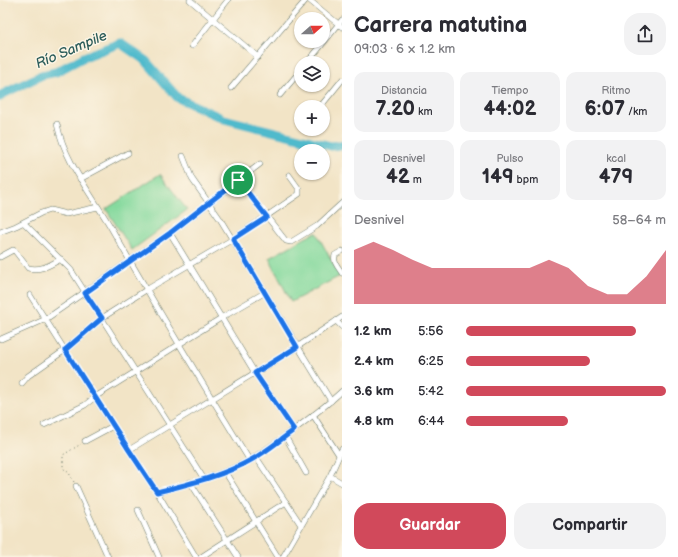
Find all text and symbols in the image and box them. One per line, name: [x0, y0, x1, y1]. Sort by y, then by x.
north arrow: [294, 12, 330, 48]
map controls: [294, 12, 330, 180]
text: Carrera matutina: [354, 12, 527, 39]
button: share: [624, 13, 666, 55]
water label: Río Sampile: [33, 27, 110, 72]
text: 09:03 · 6 × 1.2 km: [354, 41, 455, 57]
button: layers: [294, 56, 330, 92]
text: Distancia: [381, 84, 427, 97]
text: Tiempo: [491, 84, 529, 97]
text: Ritmo: [601, 84, 631, 97]
text: 7.20: [376, 97, 415, 121]
text: 44:02: [484, 97, 536, 121]
text: 6:07: [585, 97, 625, 121]
button: +: [294, 100, 330, 136]
text: km: [415, 105, 433, 118]
text: /km: [625, 105, 647, 118]
button: −: [294, 144, 330, 180]
text: Desnivel: [383, 152, 425, 165]
text: Pulso: [496, 152, 524, 165]
text: kcal: [606, 152, 626, 165]
pin: [221, 163, 255, 197]
text: 42: [386, 165, 410, 189]
text: 149: [482, 165, 514, 189]
text: 479: [599, 165, 633, 189]
icon: arrive: [227, 169, 249, 191]
text: m: [410, 173, 422, 186]
text: bpm: [514, 173, 538, 186]
text: Desnivel: [354, 212, 404, 228]
text: 58–64 m: [612, 212, 666, 228]
text: 1.2 km: [354, 323, 392, 339]
text: 5:56: [418, 323, 443, 339]
text: 2.4 km: [354, 353, 394, 369]
text: 6:25: [418, 353, 444, 369]
text: 3.6 km: [354, 383, 394, 399]
text: 5:42: [418, 383, 444, 399]
text: 4.8 km: [354, 413, 394, 429]
text: 6:44: [418, 413, 444, 429]
button: Guardar: [354, 503, 506, 549]
button: Compartir: [514, 503, 666, 549]

